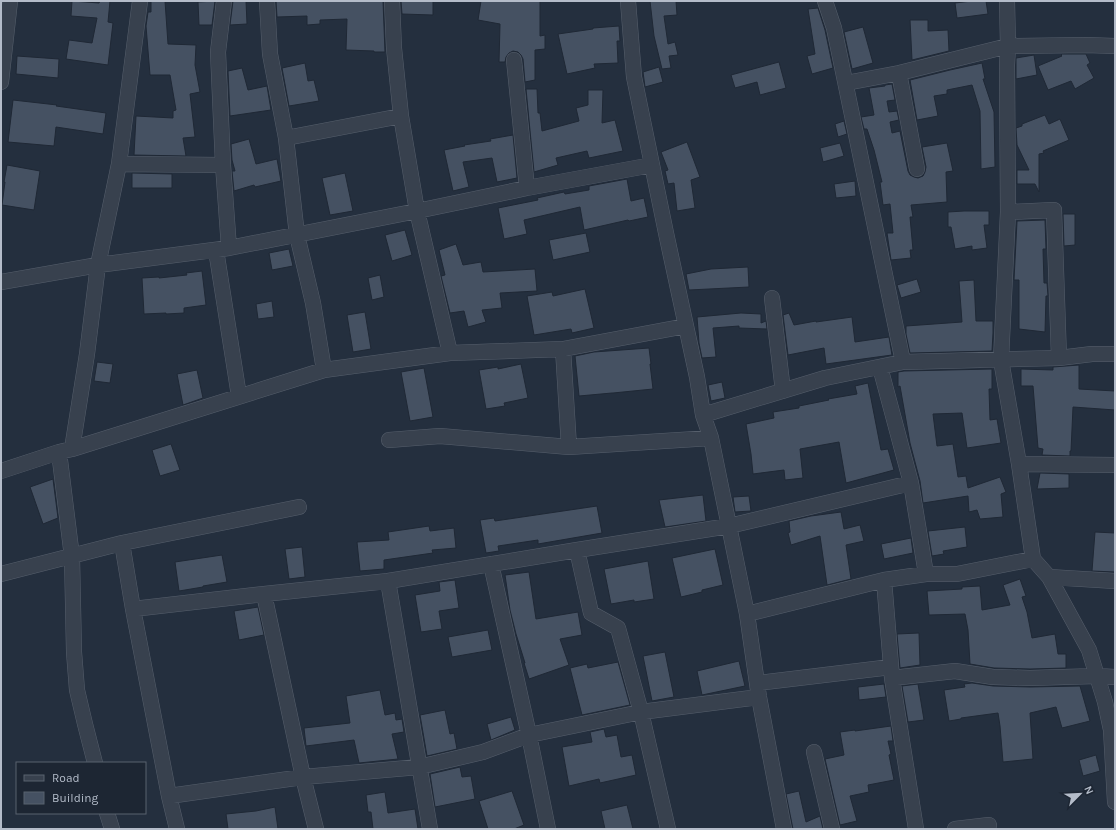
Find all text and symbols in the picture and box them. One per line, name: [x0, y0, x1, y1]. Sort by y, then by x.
legend: [16, 762, 146, 814]
text: Road: [52, 771, 80, 785]
north arrow: [1060, 774, 1100, 814]
text: N: [1081, 784, 1096, 796]
text: Building: [52, 791, 99, 805]

